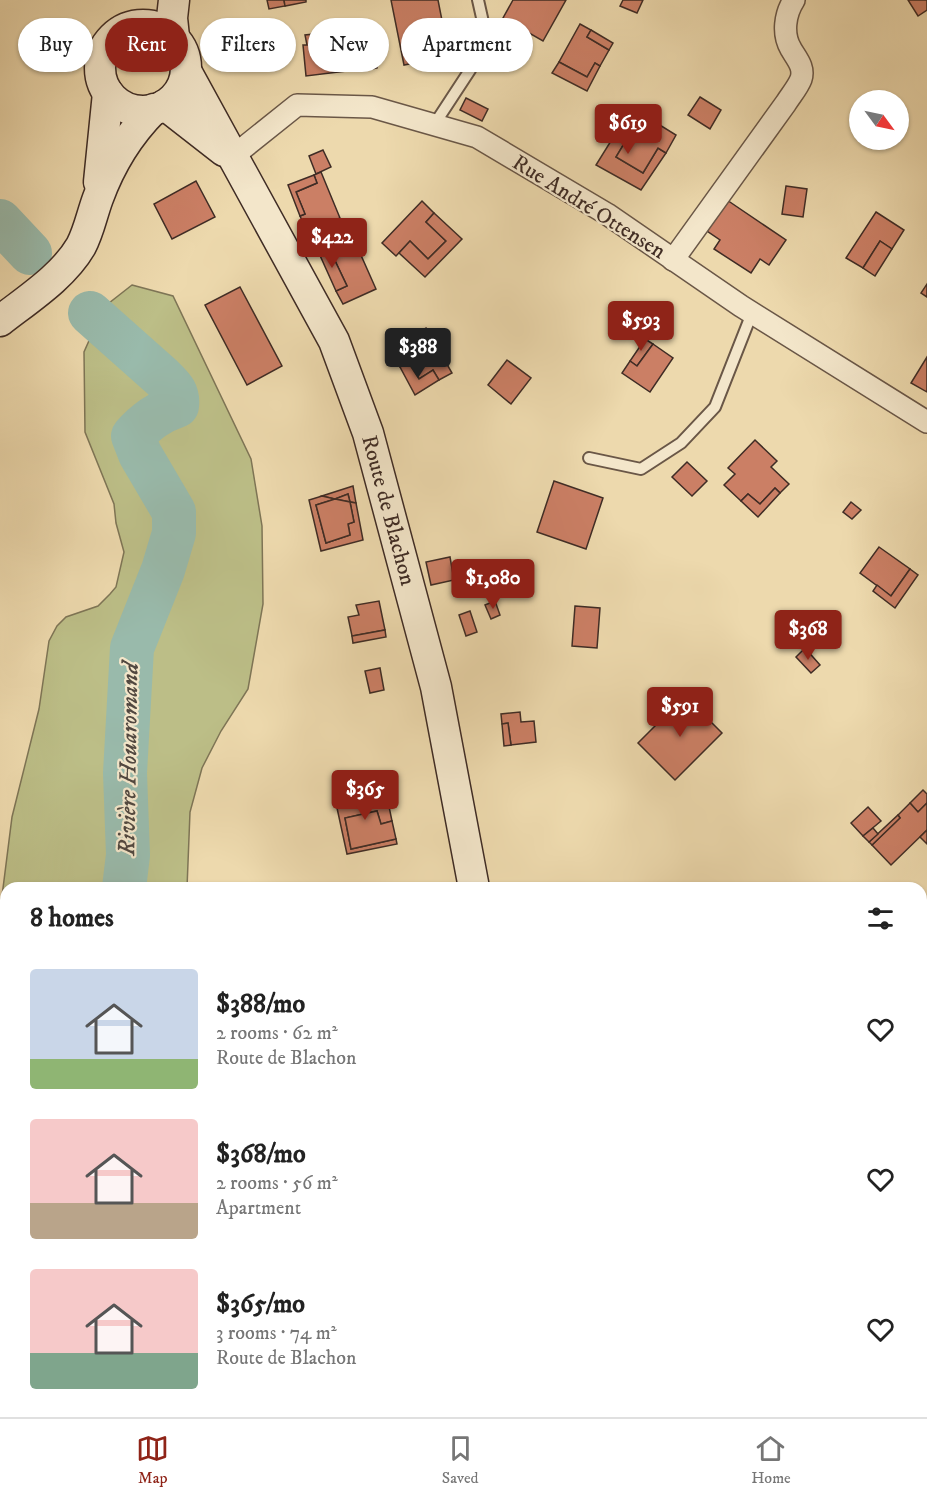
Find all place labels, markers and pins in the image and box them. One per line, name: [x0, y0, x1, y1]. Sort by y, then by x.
pin: $619: [592, 104, 664, 155]
pin: $422: [296, 218, 368, 269]
pin: $593: [605, 301, 677, 352]
pin: $388: [382, 328, 454, 379]
pin: $1,080: [444, 559, 542, 610]
pin: $368: [772, 610, 844, 661]
pin: $591: [644, 687, 716, 738]
pin: $365: [329, 770, 401, 821]

